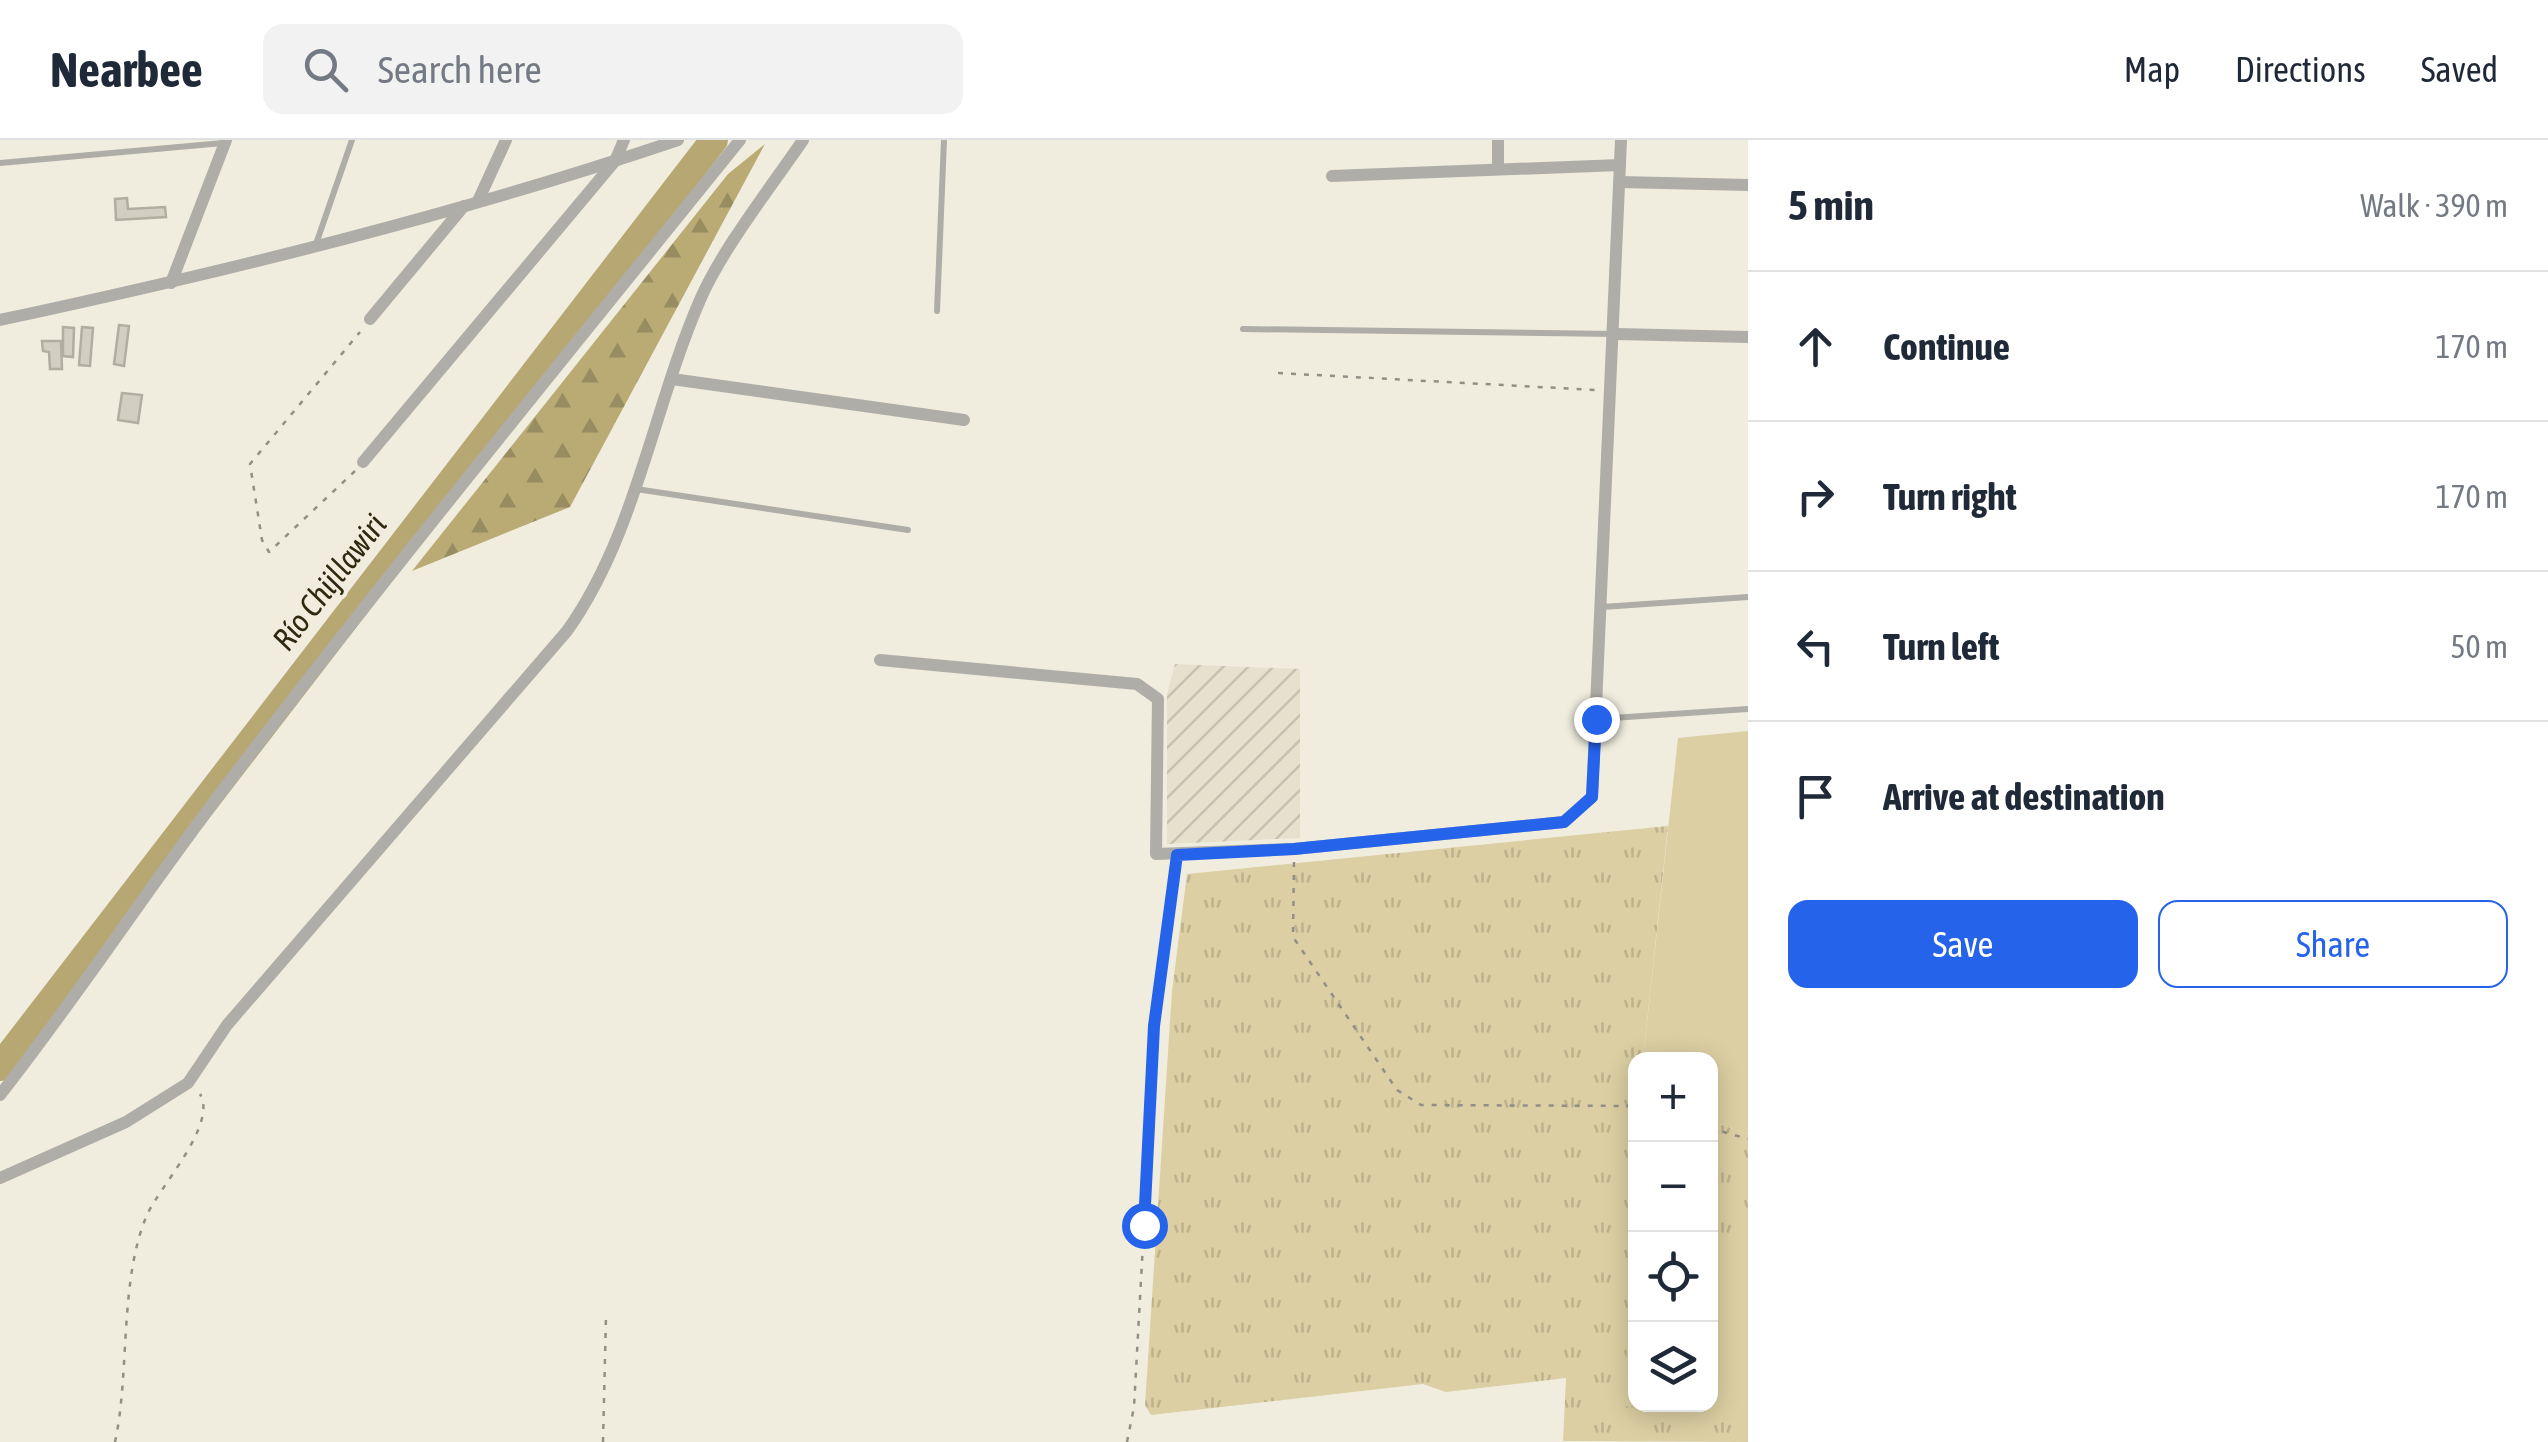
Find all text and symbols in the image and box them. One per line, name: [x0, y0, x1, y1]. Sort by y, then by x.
search box: [263, 24, 963, 114]
text: Nearbee: [50, 42, 203, 97]
icon: search: [298, 42, 353, 97]
text: Search here: [378, 48, 542, 91]
text: Map: [2124, 49, 2180, 89]
text: Directions: [2235, 49, 2366, 89]
text: Saved: [2421, 49, 2498, 89]
text: 5 min: [1788, 181, 1874, 229]
text: Walk · 390 m: [2360, 187, 2508, 224]
icon: ahead: [1788, 319, 1843, 374]
text: Continue: [1883, 325, 2010, 368]
text: 170 m: [2435, 328, 2508, 365]
icon: right: [1788, 469, 1843, 524]
text: Turn right: [1883, 475, 2017, 518]
text: 170 m: [2435, 478, 2508, 515]
water label: Río Chijllawiri: [265, 507, 393, 657]
icon: left: [1788, 619, 1843, 674]
text: Turn left: [1883, 625, 1999, 668]
text: 50 m: [2450, 628, 2508, 665]
route end: [1574, 697, 1620, 743]
icon: arrive: [1788, 769, 1843, 824]
text: Arrive at destination: [1883, 775, 2165, 818]
button: Save: [1788, 900, 2138, 988]
button: Share: [2158, 900, 2508, 988]
map controls: [1628, 1052, 1718, 1412]
button: +: [1628, 1052, 1718, 1142]
button: −: [1628, 1142, 1718, 1232]
route start: [1122, 1203, 1168, 1249]
button: locate: [1628, 1232, 1718, 1322]
button: layers: [1628, 1322, 1718, 1412]

